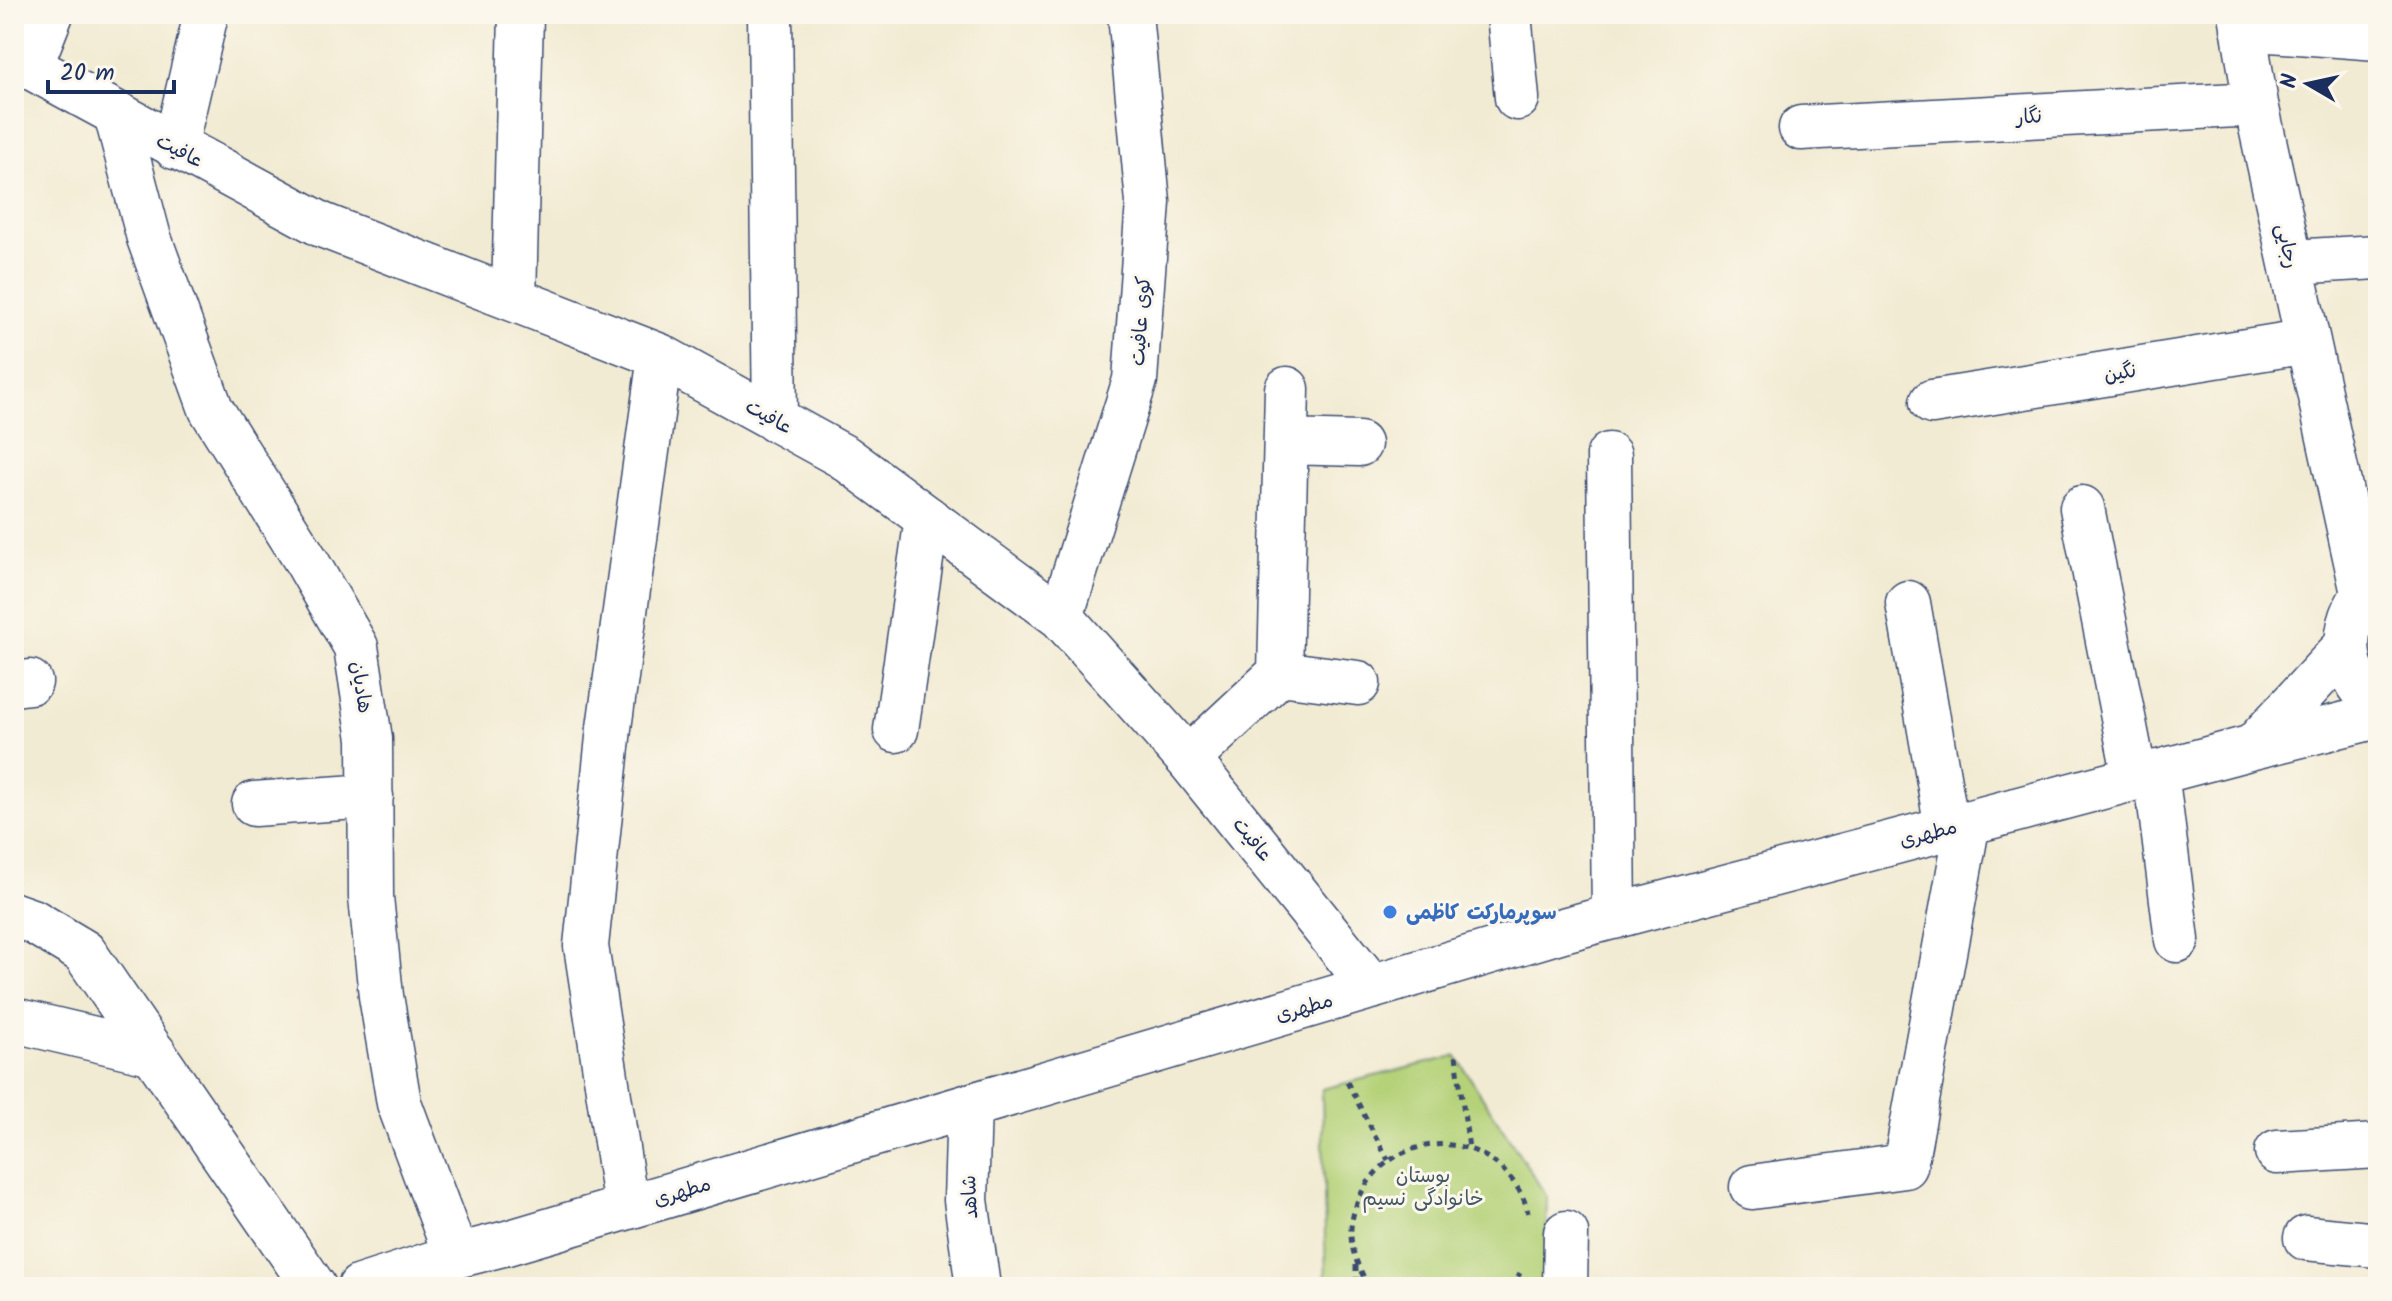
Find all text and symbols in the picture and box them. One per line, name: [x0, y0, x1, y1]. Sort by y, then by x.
scale bar: [48, 44, 174, 94]
north arrow: [2268, 44, 2348, 124]
text: 20 m: [60, 54, 115, 93]
text: N: [2272, 72, 2309, 91]
street label: نگار: [2013, 101, 2043, 135]
street label: عافیت: [150, 126, 208, 178]
street label: رجایی: [2266, 221, 2306, 272]
street label: کوی عافیت: [1123, 275, 1161, 367]
street label: نگین: [2102, 356, 2139, 392]
street label: عافیت: [739, 392, 797, 444]
street label: هادیان: [340, 659, 380, 716]
street label: عافیت: [1223, 811, 1279, 870]
street label: مطهری: [1896, 812, 1961, 858]
place label: سوپرمارکت کاظمی: [1406, 898, 1557, 930]
marker: سوپرمارکت کاظمی: [1381, 903, 1399, 921]
street label: مطهری: [1272, 985, 1337, 1032]
park label: بوستان خانوادگی نسیم: [1362, 1161, 1484, 1216]
street label: مطهری: [650, 1169, 715, 1217]
street label: شاهد: [954, 1174, 988, 1220]

